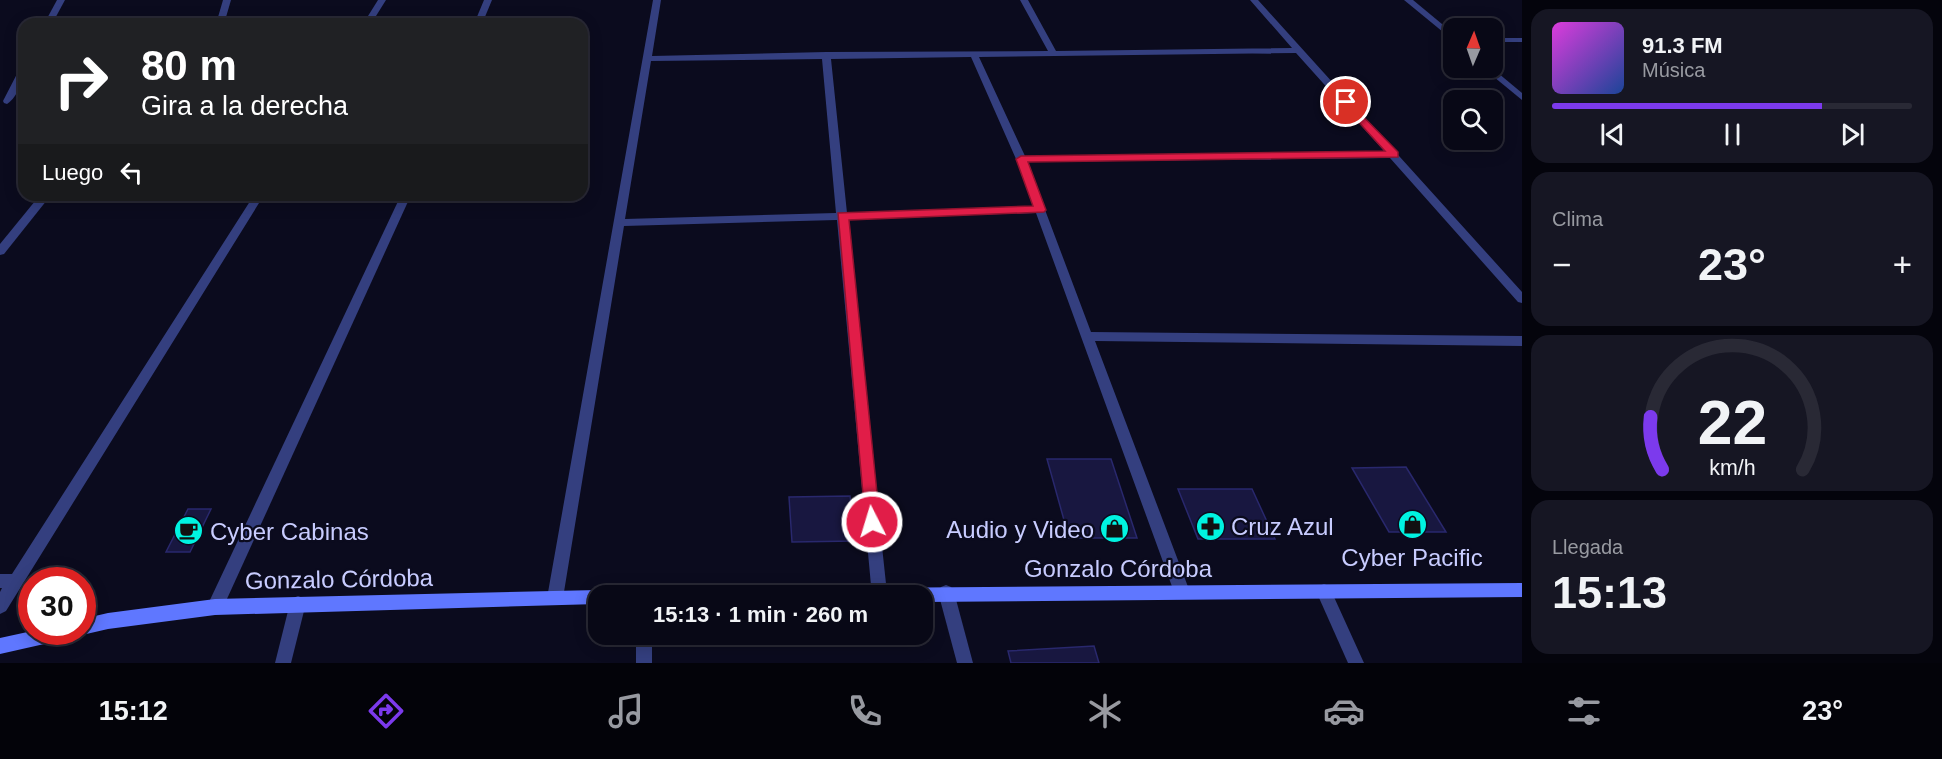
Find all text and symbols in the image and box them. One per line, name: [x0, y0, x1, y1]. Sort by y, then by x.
north arrow: [1443, 18, 1503, 78]
map controls: [1443, 18, 1503, 150]
text: 91.3 FM: [1642, 33, 1723, 58]
icon: right: [42, 42, 120, 120]
text: 80 m: [141, 42, 237, 89]
text: Música: [1642, 59, 1705, 81]
pin: [1320, 76, 1371, 127]
icon: arrive: [1329, 85, 1362, 118]
button: search: [1443, 90, 1503, 150]
text: Gira a la derecha: [141, 91, 348, 121]
icon: previous: [1596, 118, 1629, 151]
icon: pause: [1716, 118, 1749, 151]
icon: next: [1836, 118, 1869, 151]
icon: left: [115, 156, 148, 189]
text: Luego: [42, 160, 103, 185]
text: Clima: [1552, 208, 1603, 230]
text: 23°: [1698, 239, 1766, 290]
text: −: [1552, 246, 1571, 283]
text: +: [1893, 246, 1912, 283]
text: 22: [1697, 388, 1767, 457]
text: km/h: [1709, 456, 1755, 480]
position arrow: [840, 490, 904, 554]
shop icon: Cyber Pacific: [1396, 508, 1428, 540]
pharmacy icon: Cruz Azul: [1194, 510, 1226, 542]
shop icon: Audio y Video: [1099, 513, 1131, 545]
place label: Cruz Azul: [1231, 513, 1334, 540]
cafe icon: Cyber Cabinas: [173, 515, 205, 547]
place label: Audio y Video: [946, 516, 1094, 543]
place label: Cyber Cabinas: [210, 518, 369, 545]
text: Llegada: [1552, 536, 1623, 558]
place label: Cyber Pacific: [1341, 544, 1483, 571]
street label: Gonzalo Córdoba: [1024, 555, 1213, 582]
street label: Gonzalo Córdoba: [245, 564, 434, 594]
speed limit sign: 30: [18, 567, 96, 645]
text: 15:13: [1552, 567, 1667, 618]
text: 15:13 · 1 min · 260 m: [653, 602, 868, 627]
icon: directions: [365, 690, 407, 732]
icon: music: [605, 690, 647, 732]
icon: phone: [844, 690, 886, 732]
icon: climate: [1084, 690, 1126, 732]
icon: car: [1323, 690, 1365, 732]
icon: filters: [1563, 690, 1605, 732]
text: 15:12: [99, 696, 168, 726]
text: 23°: [1802, 696, 1843, 726]

